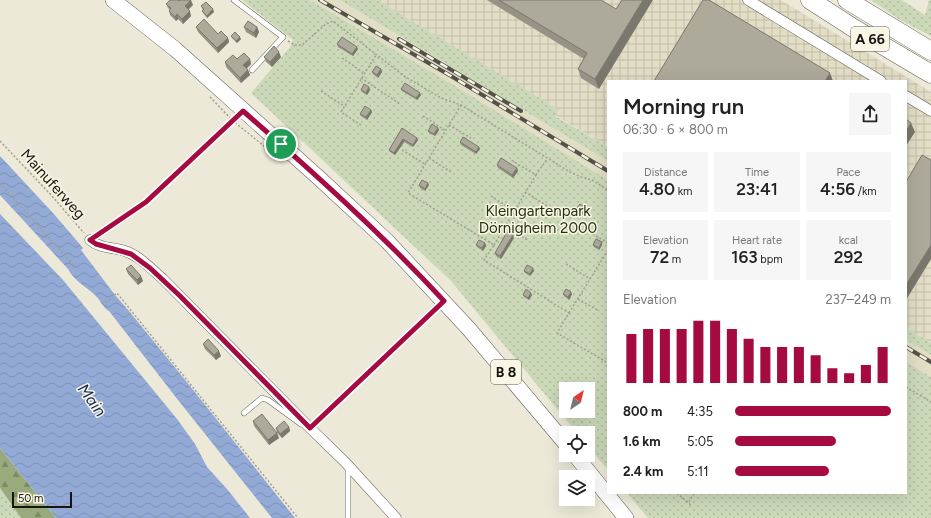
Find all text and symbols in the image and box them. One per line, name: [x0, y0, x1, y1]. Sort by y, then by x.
road number: A 66: [851, 27, 889, 51]
text: Morning run: [623, 93, 744, 120]
button: share: [849, 93, 891, 135]
text: 06:30 · 6 × 800 m: [623, 122, 728, 137]
pin: [264, 127, 298, 161]
icon: arrive: [270, 133, 292, 155]
street label: Mainuferweg: [17, 145, 89, 223]
text: Distance: [644, 166, 687, 179]
text: Time: [745, 166, 769, 179]
text: Pace: [836, 166, 860, 179]
text: 4.80: [639, 179, 675, 199]
text: 23:41: [736, 179, 778, 199]
text: 4:56: [820, 179, 855, 199]
text: km: [675, 185, 692, 198]
text: /km: [855, 185, 877, 198]
park label: Kleingartenpark Dörnigheim 2000: [479, 202, 597, 237]
text: Elevation: [643, 234, 688, 247]
text: Heart rate: [732, 234, 782, 247]
text: kcal: [839, 234, 858, 247]
text: 72: [650, 247, 669, 267]
text: 163: [731, 247, 758, 267]
text: 292: [834, 247, 863, 267]
text: m: [669, 253, 681, 266]
text: bpm: [758, 253, 783, 266]
text: Elevation: [623, 292, 676, 307]
text: 237–249 m: [826, 292, 891, 307]
road number: B 8: [491, 360, 521, 384]
water label: Main: [74, 380, 110, 420]
north arrow: [559, 382, 595, 418]
map controls: [559, 382, 595, 506]
text: 800 m: [623, 404, 662, 419]
text: 4:35: [687, 404, 713, 419]
button: locate: [559, 426, 595, 462]
text: 1.6 km: [623, 434, 661, 449]
text: 5:05: [687, 434, 714, 449]
text: 2.4 km: [623, 464, 663, 479]
text: 5:11: [687, 464, 709, 479]
button: layers: [559, 470, 595, 506]
scale bar: [12, 490, 72, 509]
text: 50 m: [18, 492, 43, 505]

